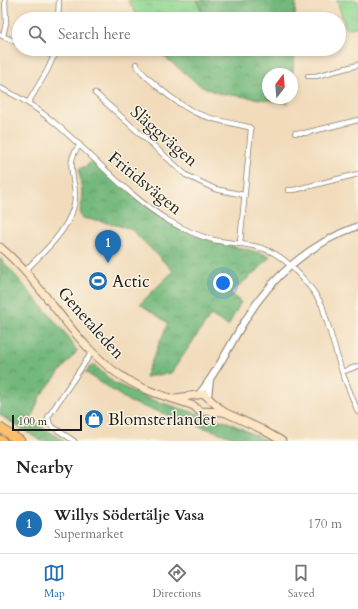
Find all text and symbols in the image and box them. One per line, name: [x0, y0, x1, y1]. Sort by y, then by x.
search box: [12, 12, 346, 56]
icon: search: [26, 23, 48, 45]
text: Search here: [58, 24, 131, 44]
north arrow: [262, 68, 298, 104]
street label: Släggvägen: [125, 100, 203, 172]
street label: Fritidsvägen: [103, 146, 187, 220]
pin: 1: [95, 230, 121, 263]
sports icon: Actic: [87, 270, 109, 292]
place label: Actic: [112, 270, 150, 293]
your location: [213, 273, 233, 293]
street label: Genetaleden: [52, 282, 130, 364]
shop icon: Blomsterlandet: [83, 408, 105, 430]
place label: Blomsterlandet: [108, 408, 217, 431]
scale bar: [12, 413, 82, 432]
text: 100 m: [18, 414, 47, 429]
text: Nearby: [16, 456, 73, 479]
text: Willys Södertälje Vasa: [54, 505, 204, 525]
text: 1: [26, 515, 32, 533]
text: 170 m: [308, 515, 342, 533]
text: Supermarket: [54, 525, 124, 543]
tab: Map: [43, 562, 65, 601]
tab: Directions: [152, 562, 201, 601]
tab: Saved: [288, 562, 315, 601]

